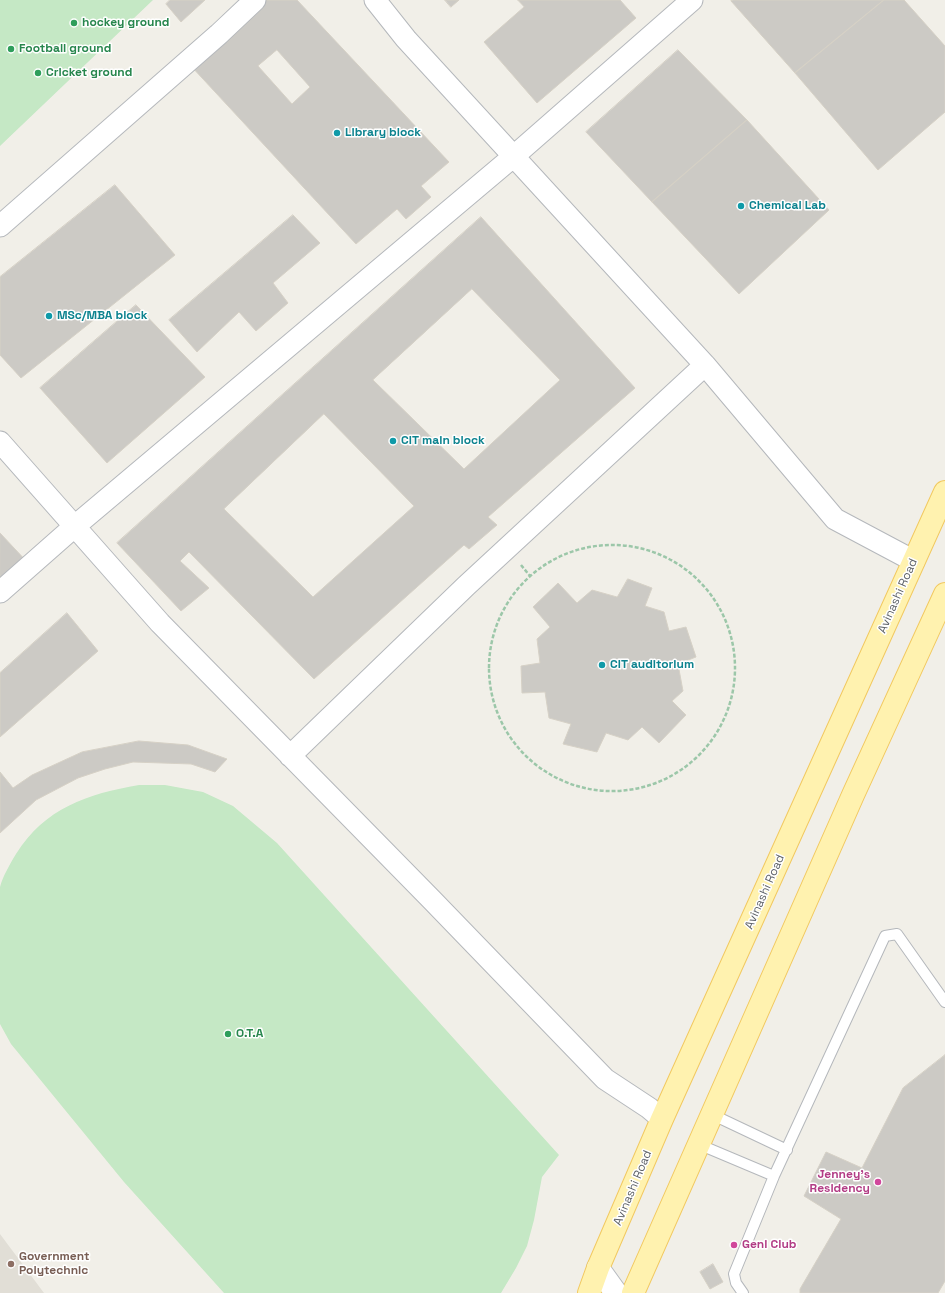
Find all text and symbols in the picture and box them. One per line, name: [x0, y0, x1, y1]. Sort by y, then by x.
place label: hockey ground: [82, 16, 170, 30]
marker: hockey ground: [69, 18, 79, 28]
place label: Football ground: [19, 42, 111, 56]
marker: Football ground: [6, 44, 16, 54]
place label: Cricket ground: [46, 66, 132, 80]
marker: Cricket ground: [33, 68, 43, 78]
place label: Library block: [345, 126, 421, 140]
marker: Library block: [332, 128, 342, 138]
place label: Chemical Lab: [749, 199, 826, 213]
marker: Chemical Lab: [736, 201, 746, 211]
place label: MSc/MBA block: [57, 309, 148, 323]
marker: MSc/MBA block: [44, 311, 54, 321]
place label: CIT main block: [401, 434, 485, 448]
marker: CIT main block: [388, 436, 398, 446]
street label: Avinashi Road: [875, 556, 921, 636]
place label: CIT auditorium: [610, 658, 694, 672]
marker: CIT auditorium: [597, 660, 607, 670]
street label: Avinashi Road: [742, 852, 788, 932]
place label: O.T.A: [236, 1027, 263, 1041]
marker: O.T.A: [223, 1029, 233, 1039]
street label: Avinashi Road: [611, 1148, 655, 1228]
place label: Jenney's Residency: [810, 1168, 870, 1196]
marker: Jenney's Residency: [873, 1177, 883, 1187]
place label: Geni Club: [742, 1238, 796, 1252]
marker: Geni Club: [729, 1240, 739, 1250]
place label: Government Polytechnic: [19, 1250, 89, 1278]
marker: Government Polytechnic: [6, 1259, 16, 1269]

